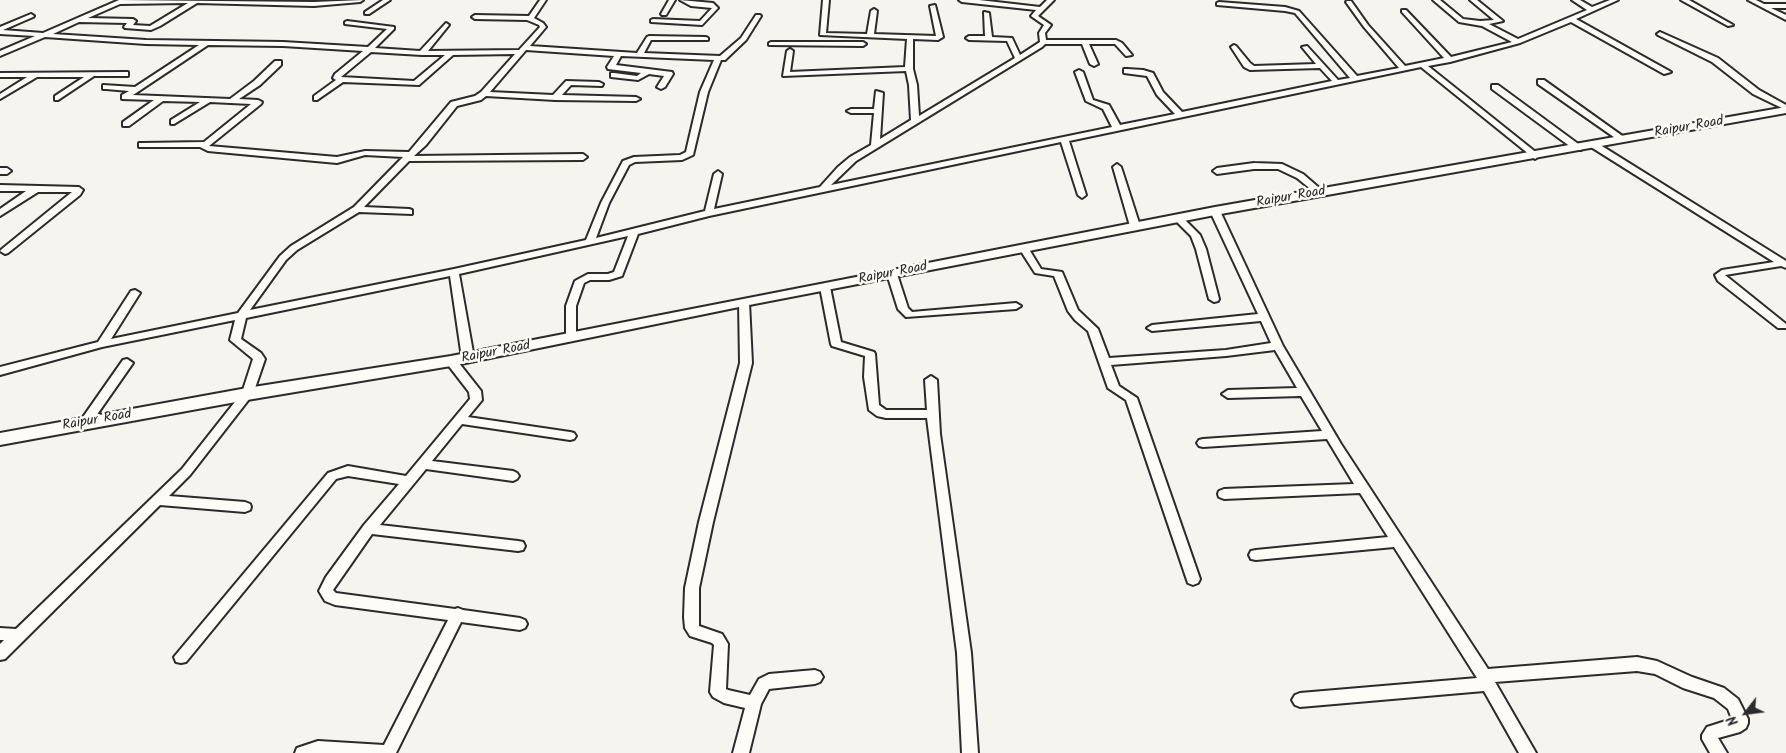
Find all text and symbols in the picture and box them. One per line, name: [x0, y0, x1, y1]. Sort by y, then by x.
street label: Raipur Road: [1653, 114, 1725, 142]
street label: Raipur Road: [1255, 184, 1327, 212]
street label: Raipur Road: [857, 259, 929, 289]
street label: Raipur Road: [460, 338, 532, 368]
street label: Raipur Road: [61, 407, 133, 435]
north arrow: [1721, 688, 1771, 738]
text: N: [1721, 711, 1745, 730]

